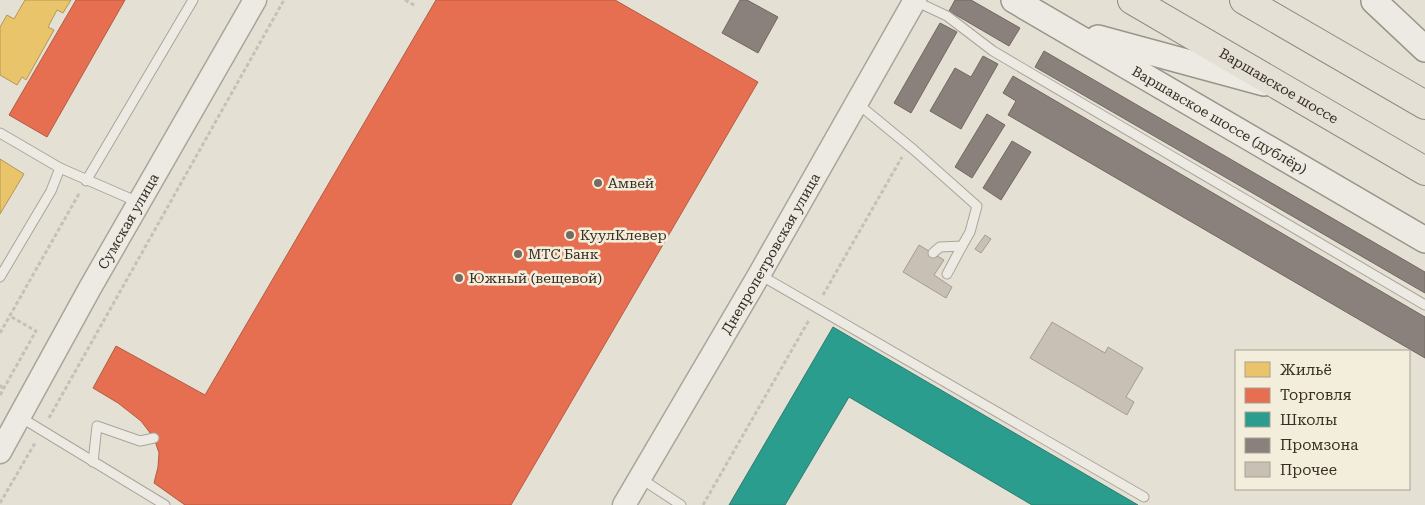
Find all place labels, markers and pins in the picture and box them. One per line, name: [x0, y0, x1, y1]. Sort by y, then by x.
place label: Амвей: [608, 175, 654, 191]
marker: Амвей: [592, 177, 604, 189]
place label: КуулКлевер: [580, 227, 667, 243]
marker: КуулКлевер: [564, 229, 576, 241]
place label: МТС Банк: [528, 246, 599, 262]
marker: МТС Банк: [512, 248, 524, 260]
place label: Южный (вещевой): [469, 270, 602, 286]
marker: Южный (вещевой): [453, 272, 465, 284]

